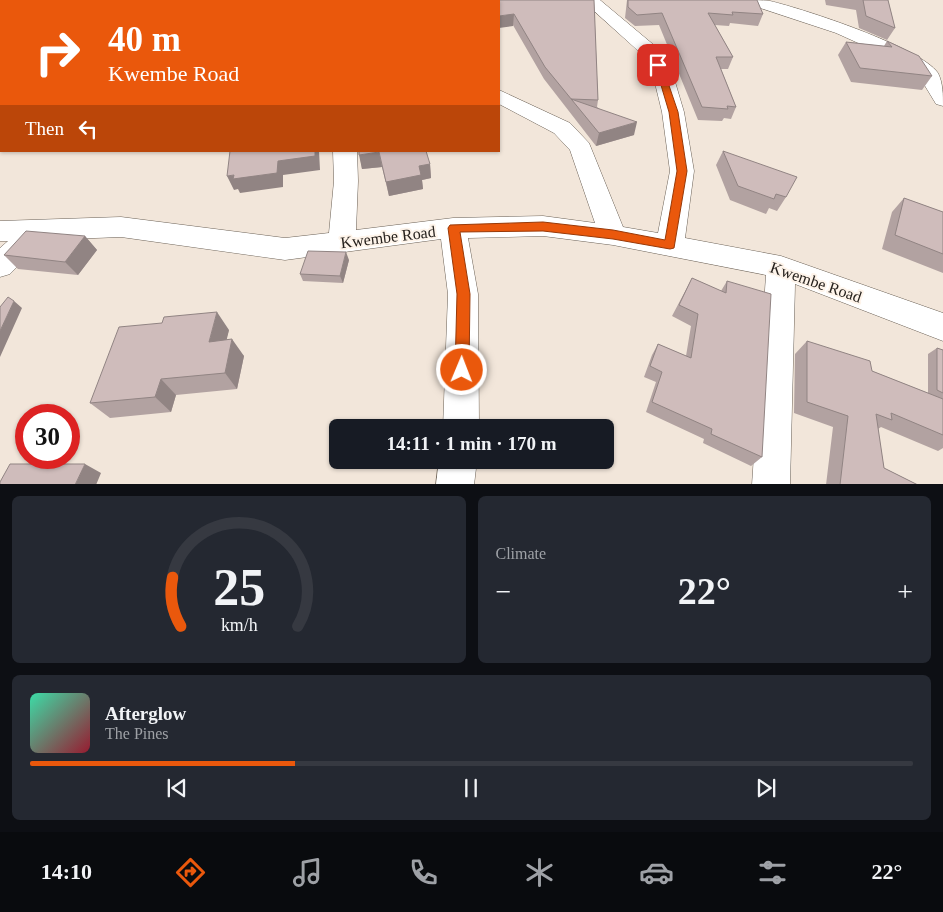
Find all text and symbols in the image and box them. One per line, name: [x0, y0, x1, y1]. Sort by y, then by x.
icon: right: [25, 20, 90, 85]
text: 40 m: [108, 20, 181, 59]
pin: [637, 44, 679, 86]
icon: arrive: [644, 51, 672, 79]
text: Kwembe Road: [108, 61, 239, 86]
icon: left: [74, 115, 102, 143]
text: Then: [25, 118, 64, 139]
street label: Kwembe Road: [340, 223, 436, 251]
street label: Kwembe Road: [768, 258, 864, 306]
position arrow: [435, 343, 487, 395]
speed limit sign: 30: [15, 404, 80, 469]
text: 14:11 · 1 min · 170 m: [387, 433, 556, 454]
text: Climate: [496, 545, 546, 562]
text: 25: [213, 559, 265, 616]
text: 22°: [678, 570, 731, 612]
text: −: [496, 576, 511, 607]
text: +: [897, 576, 913, 607]
text: km/h: [220, 615, 257, 635]
text: Afterglow: [105, 703, 186, 724]
text: The Pines: [105, 725, 169, 742]
icon: previous: [163, 774, 191, 802]
icon: pause: [457, 774, 485, 802]
icon: next: [752, 774, 780, 802]
icon: directions: [173, 855, 208, 890]
icon: music: [290, 855, 325, 890]
icon: phone: [406, 855, 441, 890]
icon: climate: [522, 855, 557, 890]
icon: car: [639, 855, 674, 890]
icon: filters: [755, 855, 790, 890]
text: 14:10: [41, 859, 92, 884]
text: 22°: [871, 859, 902, 884]

